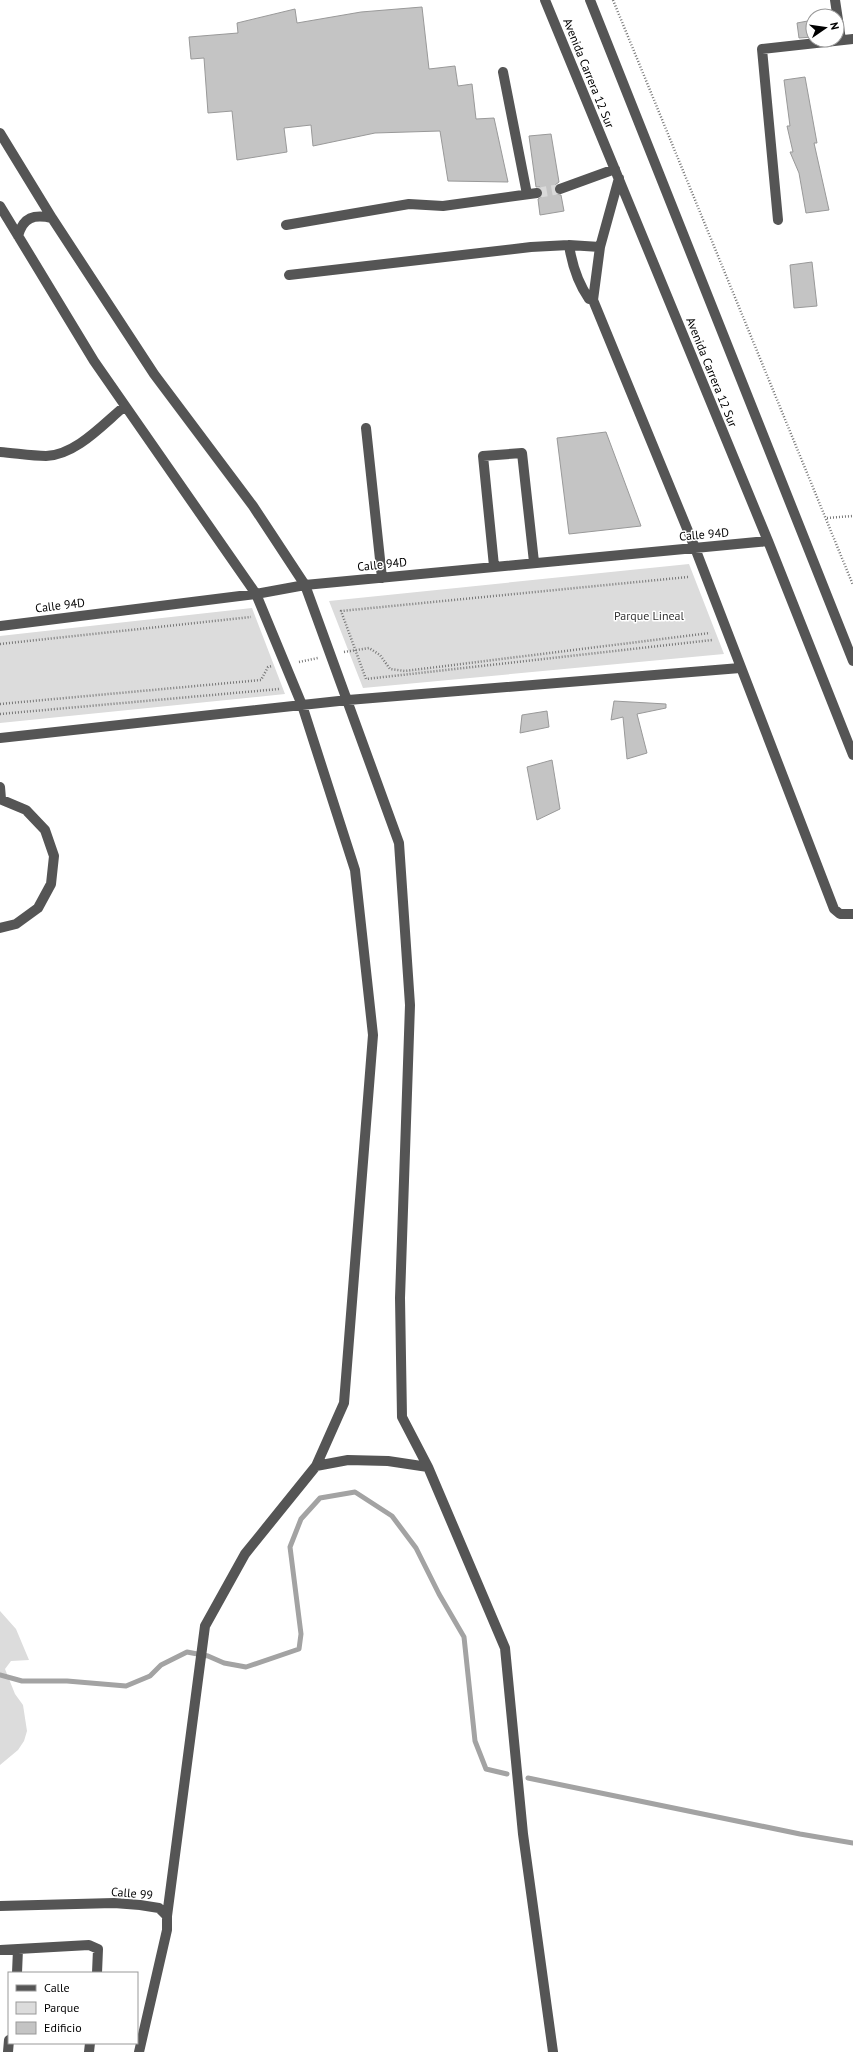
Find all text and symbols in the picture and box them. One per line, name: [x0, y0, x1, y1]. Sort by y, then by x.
north arrow: [805, 8, 845, 48]
street label: Avenida Carrera 12 Sur: [560, 16, 618, 130]
text: N: [827, 21, 842, 31]
street label: Avenida Carrera 12 Sur: [683, 315, 741, 429]
street label: Calle 94D: [679, 524, 730, 544]
street label: Calle 94D: [356, 554, 408, 574]
street label: Calle 94D: [34, 595, 86, 615]
park label: Parque Lineal: [614, 608, 685, 623]
street label: Calle 99: [110, 1884, 154, 1902]
legend: [8, 1972, 138, 2044]
text: Calle: [44, 1980, 70, 1995]
text: Parque: [44, 2000, 79, 2015]
text: Edificio: [44, 2020, 82, 2035]

